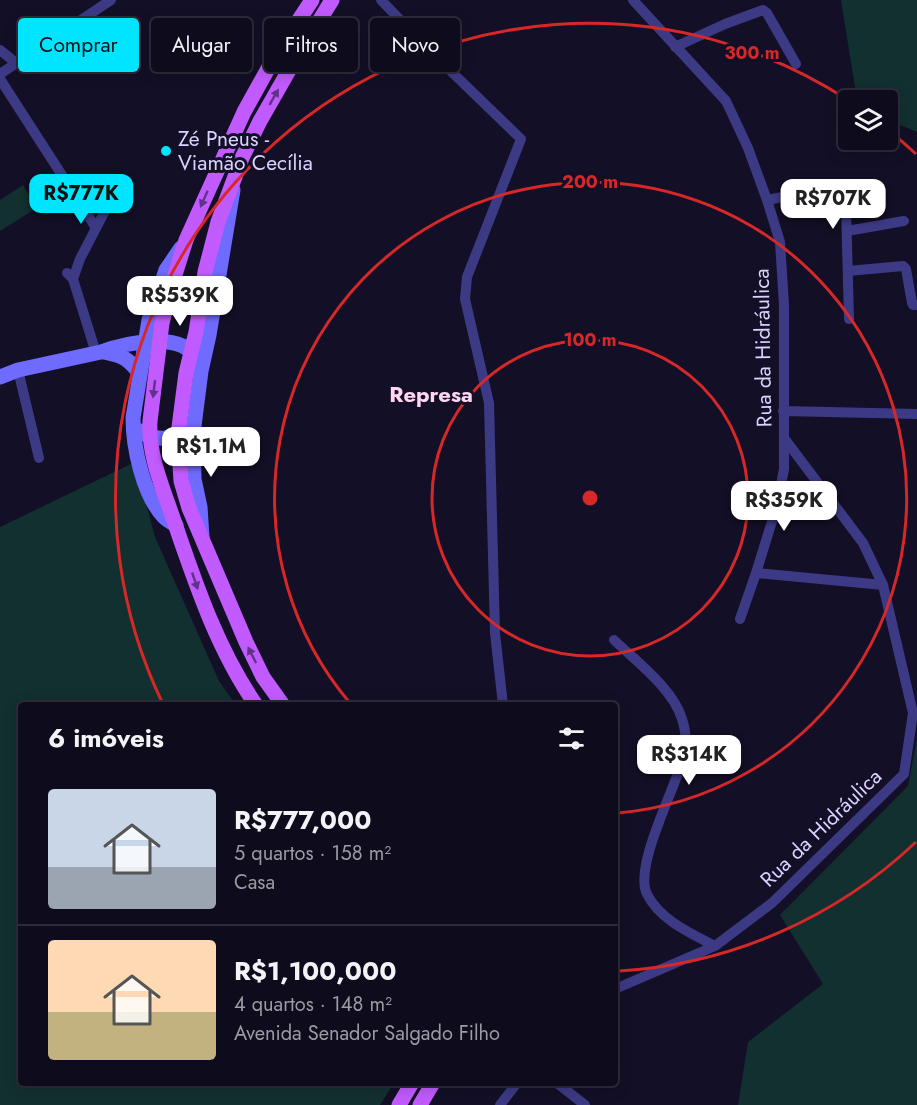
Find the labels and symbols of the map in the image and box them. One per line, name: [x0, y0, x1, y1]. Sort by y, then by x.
text: 300 m: [724, 40, 780, 66]
one-way arrow: [268, 89, 279, 105]
place label: Zé Pneus - Viamão Cecília: [178, 124, 313, 178]
marker: Zé Pneus - Viamão Cecília: [159, 144, 173, 158]
text: 200 m: [562, 169, 618, 195]
pin: R$777K: [32, 174, 130, 225]
pin: R$707K: [784, 179, 882, 230]
one-way arrow: [199, 190, 209, 208]
street label: Rua da Hidráulica: [747, 268, 779, 428]
pin: R$539K: [131, 276, 229, 327]
text: 100 m: [563, 327, 617, 353]
district label: Represa: [389, 378, 473, 410]
one-way arrow: [149, 379, 158, 398]
pin: R$1.1M: [162, 427, 260, 478]
pin: R$359K: [735, 481, 833, 532]
centre of rings: [580, 488, 600, 508]
one-way arrow: [190, 572, 200, 590]
one-way arrow: [248, 646, 258, 664]
pin: R$314K: [640, 735, 738, 786]
street label: Rua da Hidráulica: [753, 762, 889, 894]

